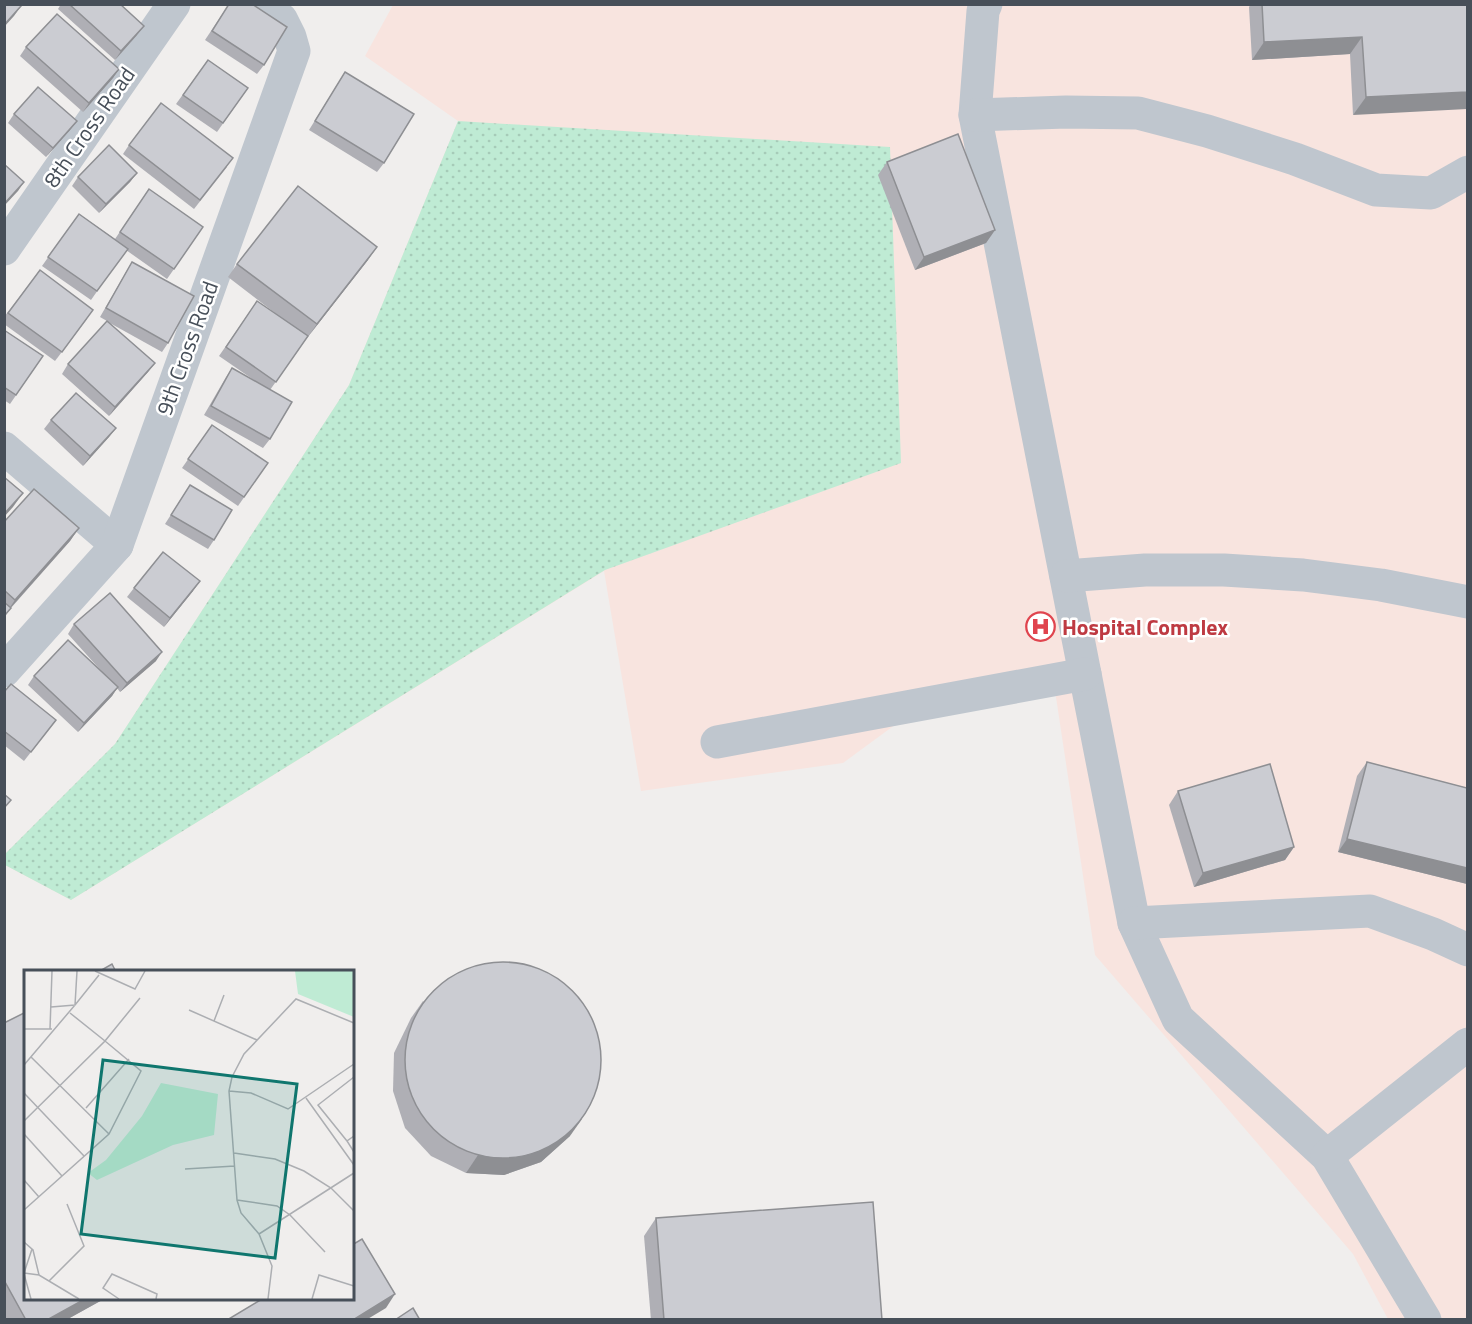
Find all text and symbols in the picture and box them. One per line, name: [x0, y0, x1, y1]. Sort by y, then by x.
street label: 8th Cross Road: [35, 60, 143, 194]
street label: 9th Cross Road: [147, 276, 227, 420]
place label: Hospital Complex: [1062, 610, 1229, 644]
hospital icon: Hospital Complex: [1025, 611, 1057, 643]
inset map: [24, 970, 354, 1300]

